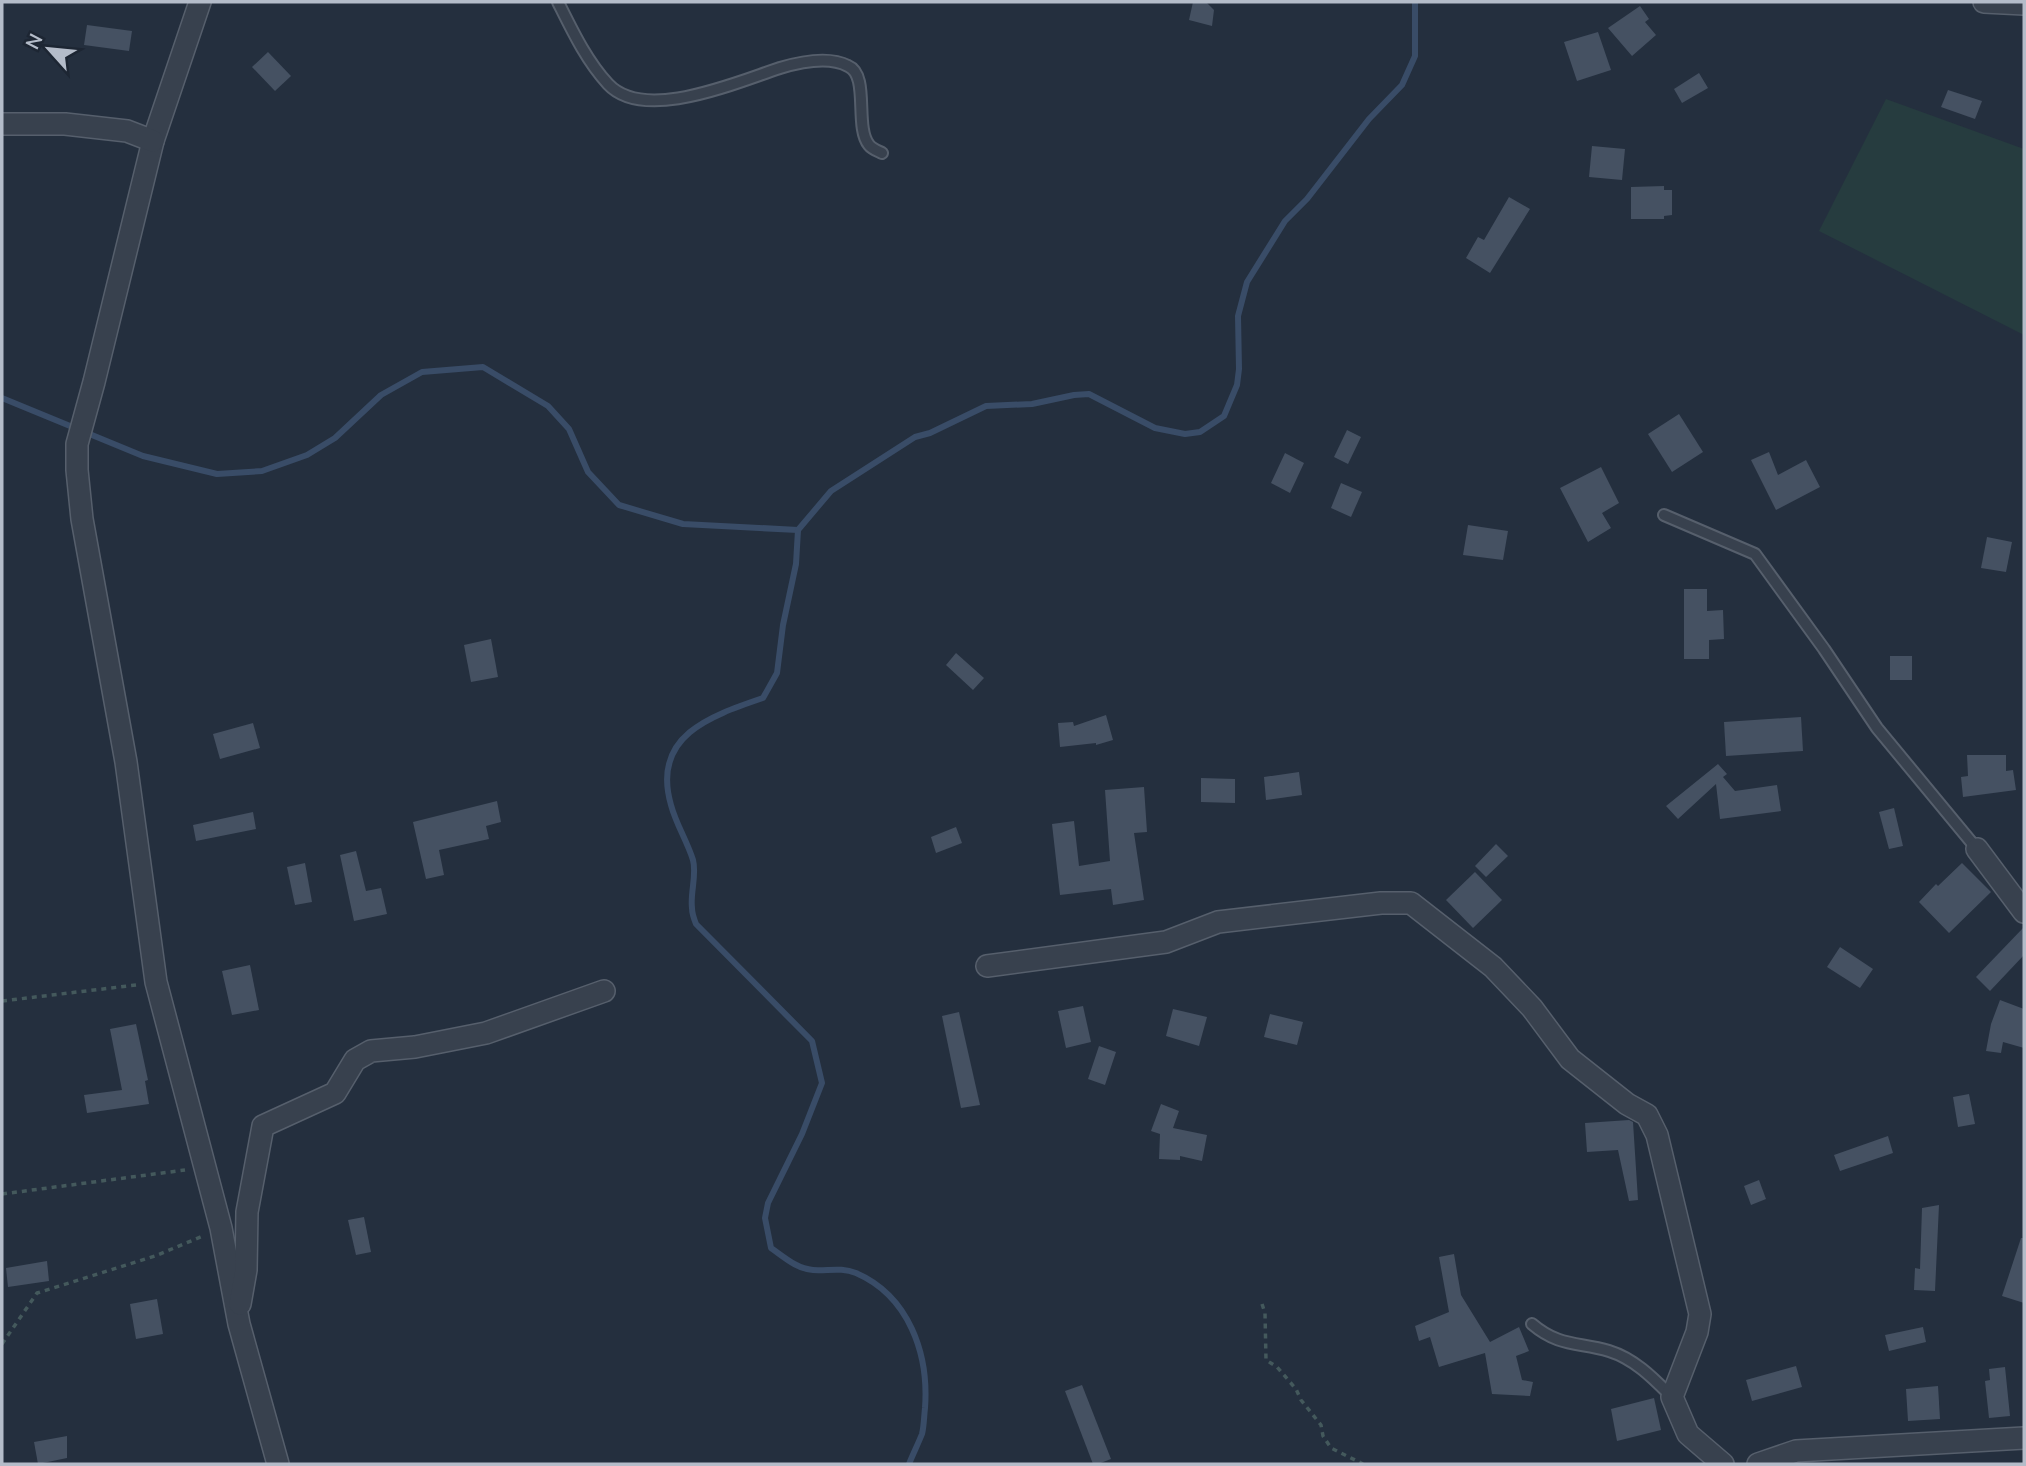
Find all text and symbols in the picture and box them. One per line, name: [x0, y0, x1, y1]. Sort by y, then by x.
north arrow: [14, 14, 84, 84]
text: N: [20, 29, 50, 54]

